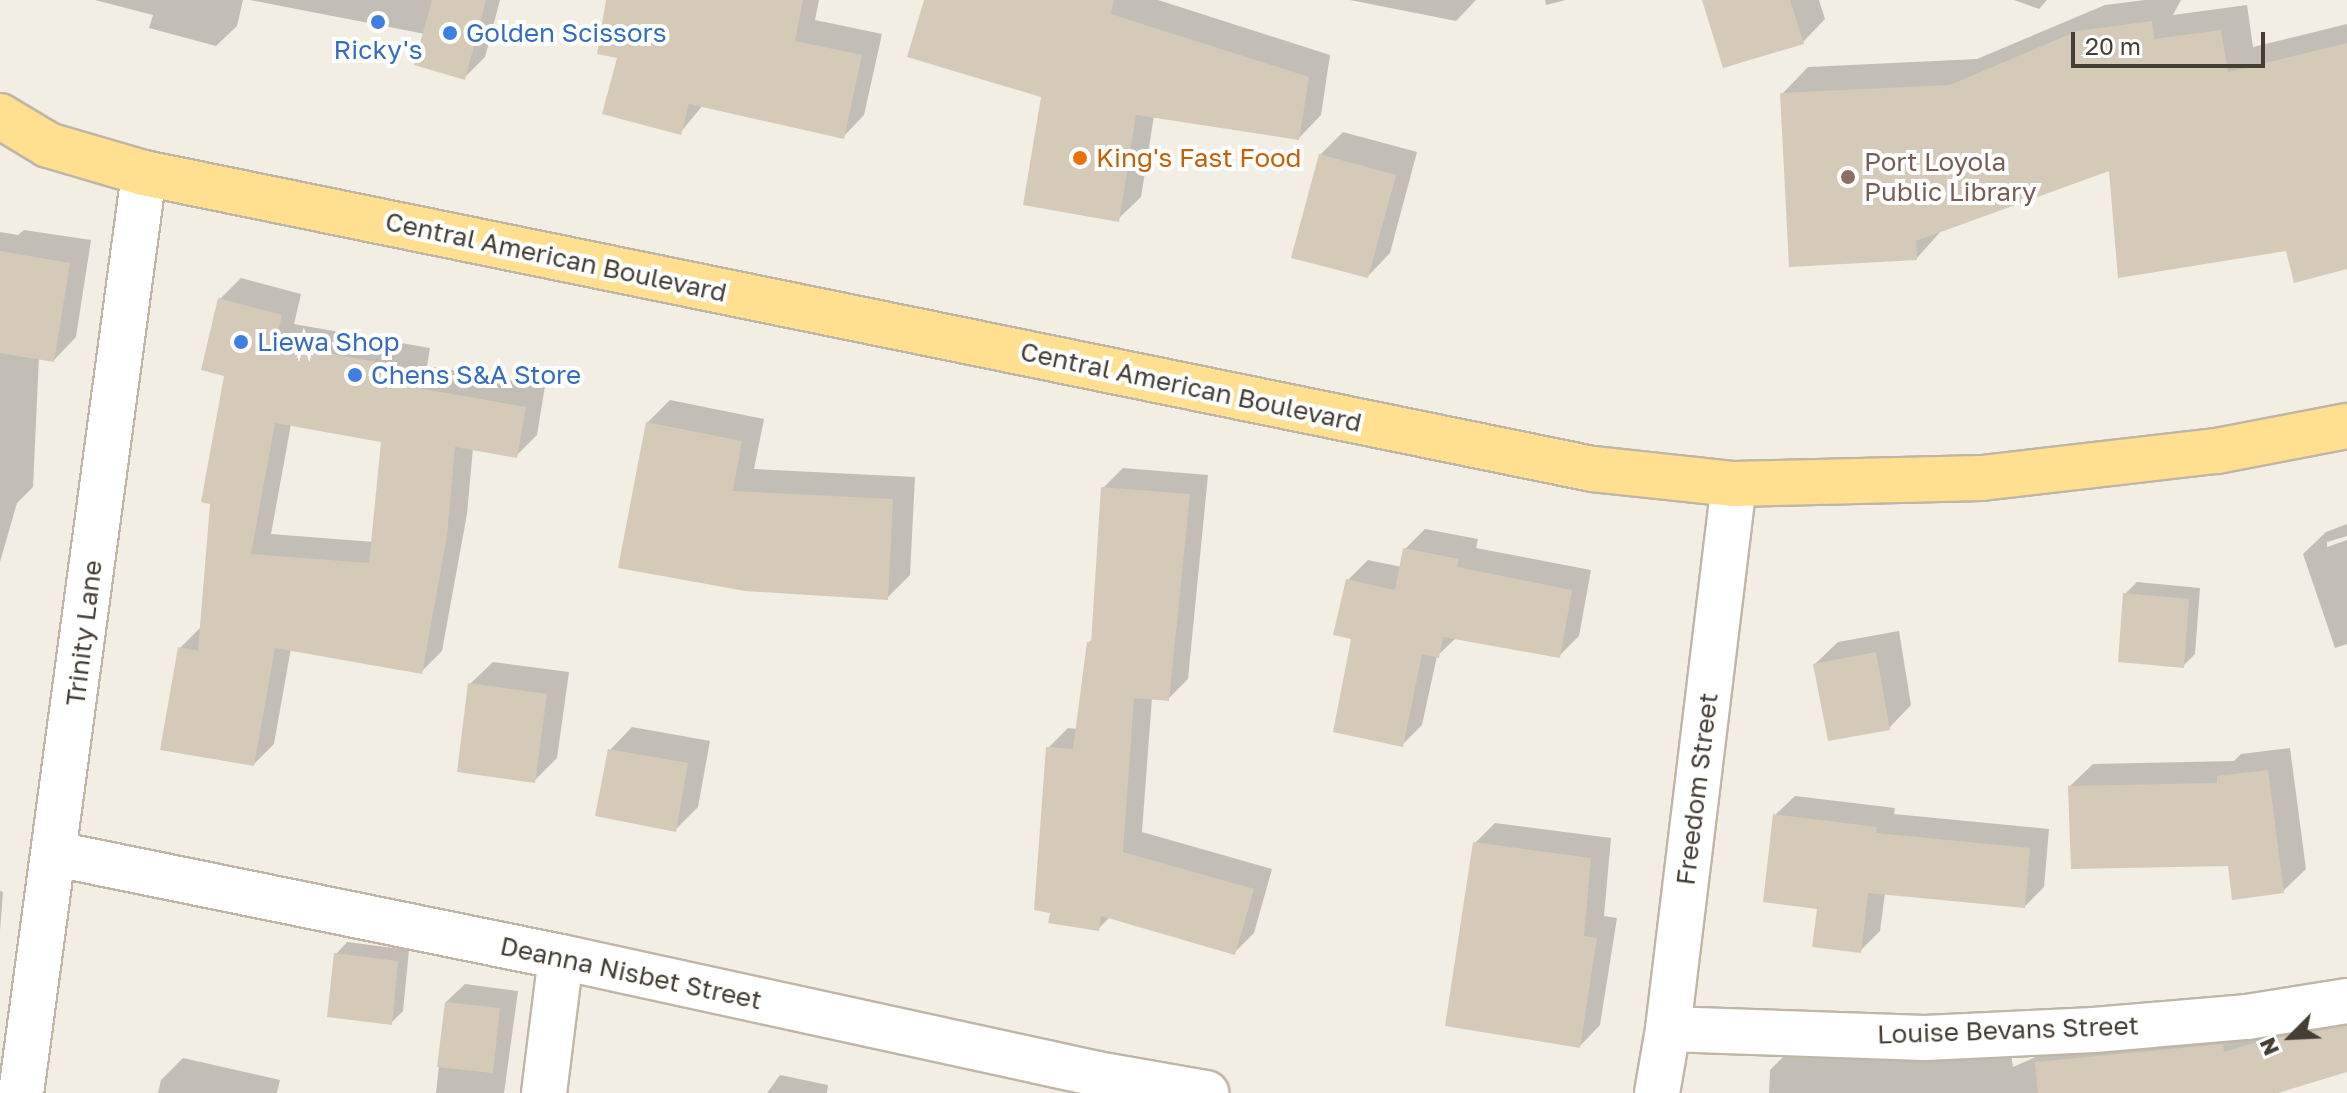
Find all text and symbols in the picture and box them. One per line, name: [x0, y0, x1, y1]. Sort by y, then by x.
marker: Ricky's: [369, 13, 387, 31]
scale bar: [2075, 16, 2269, 66]
place label: Golden Scissors: [466, 17, 666, 49]
marker: Golden Scissors: [441, 24, 459, 42]
text: 20 m: [2085, 31, 2141, 60]
place label: Ricky's: [334, 34, 422, 66]
place label: King's Fast Food: [1096, 142, 1302, 174]
place label: Port Loyola Public Library: [1864, 146, 2037, 208]
marker: King's Fast Food: [1071, 149, 1089, 167]
marker: Port Loyola Public Library: [1839, 168, 1857, 186]
street label: Central American Boulevard: [383, 206, 729, 308]
place label: Liewa Shop: [257, 326, 400, 358]
marker: Liewa Shop: [232, 333, 250, 351]
street label: Central American Boulevard: [1018, 336, 1364, 438]
place label: Chens S&A Store: [371, 359, 581, 391]
marker: Chens S&A Store: [346, 366, 364, 384]
street label: Trinity Lane: [60, 558, 108, 708]
street label: Freedom Street: [1670, 691, 1724, 887]
street label: Deanna Nisbet Street: [497, 930, 765, 1016]
north arrow: [2251, 997, 2331, 1077]
street label: Louise Bevans Street: [1877, 1010, 2139, 1050]
text: N: [2253, 1034, 2284, 1060]

